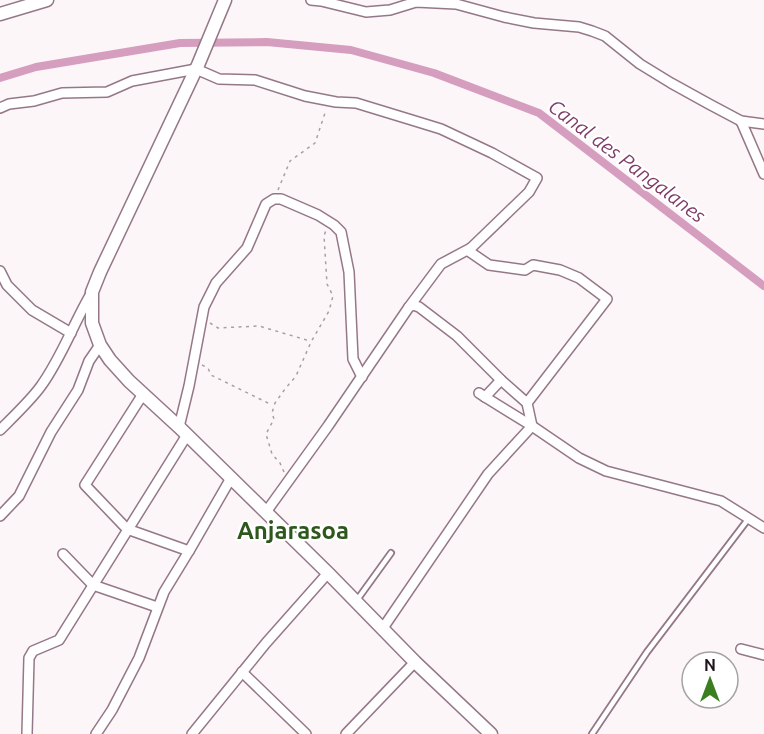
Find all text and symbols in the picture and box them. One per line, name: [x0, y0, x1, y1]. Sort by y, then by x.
water label: Canal des Pangalanes: [544, 94, 711, 227]
district label: Anjarasoa: [237, 517, 349, 544]
north arrow: [680, 650, 740, 710]
text: N: [704, 656, 716, 674]

